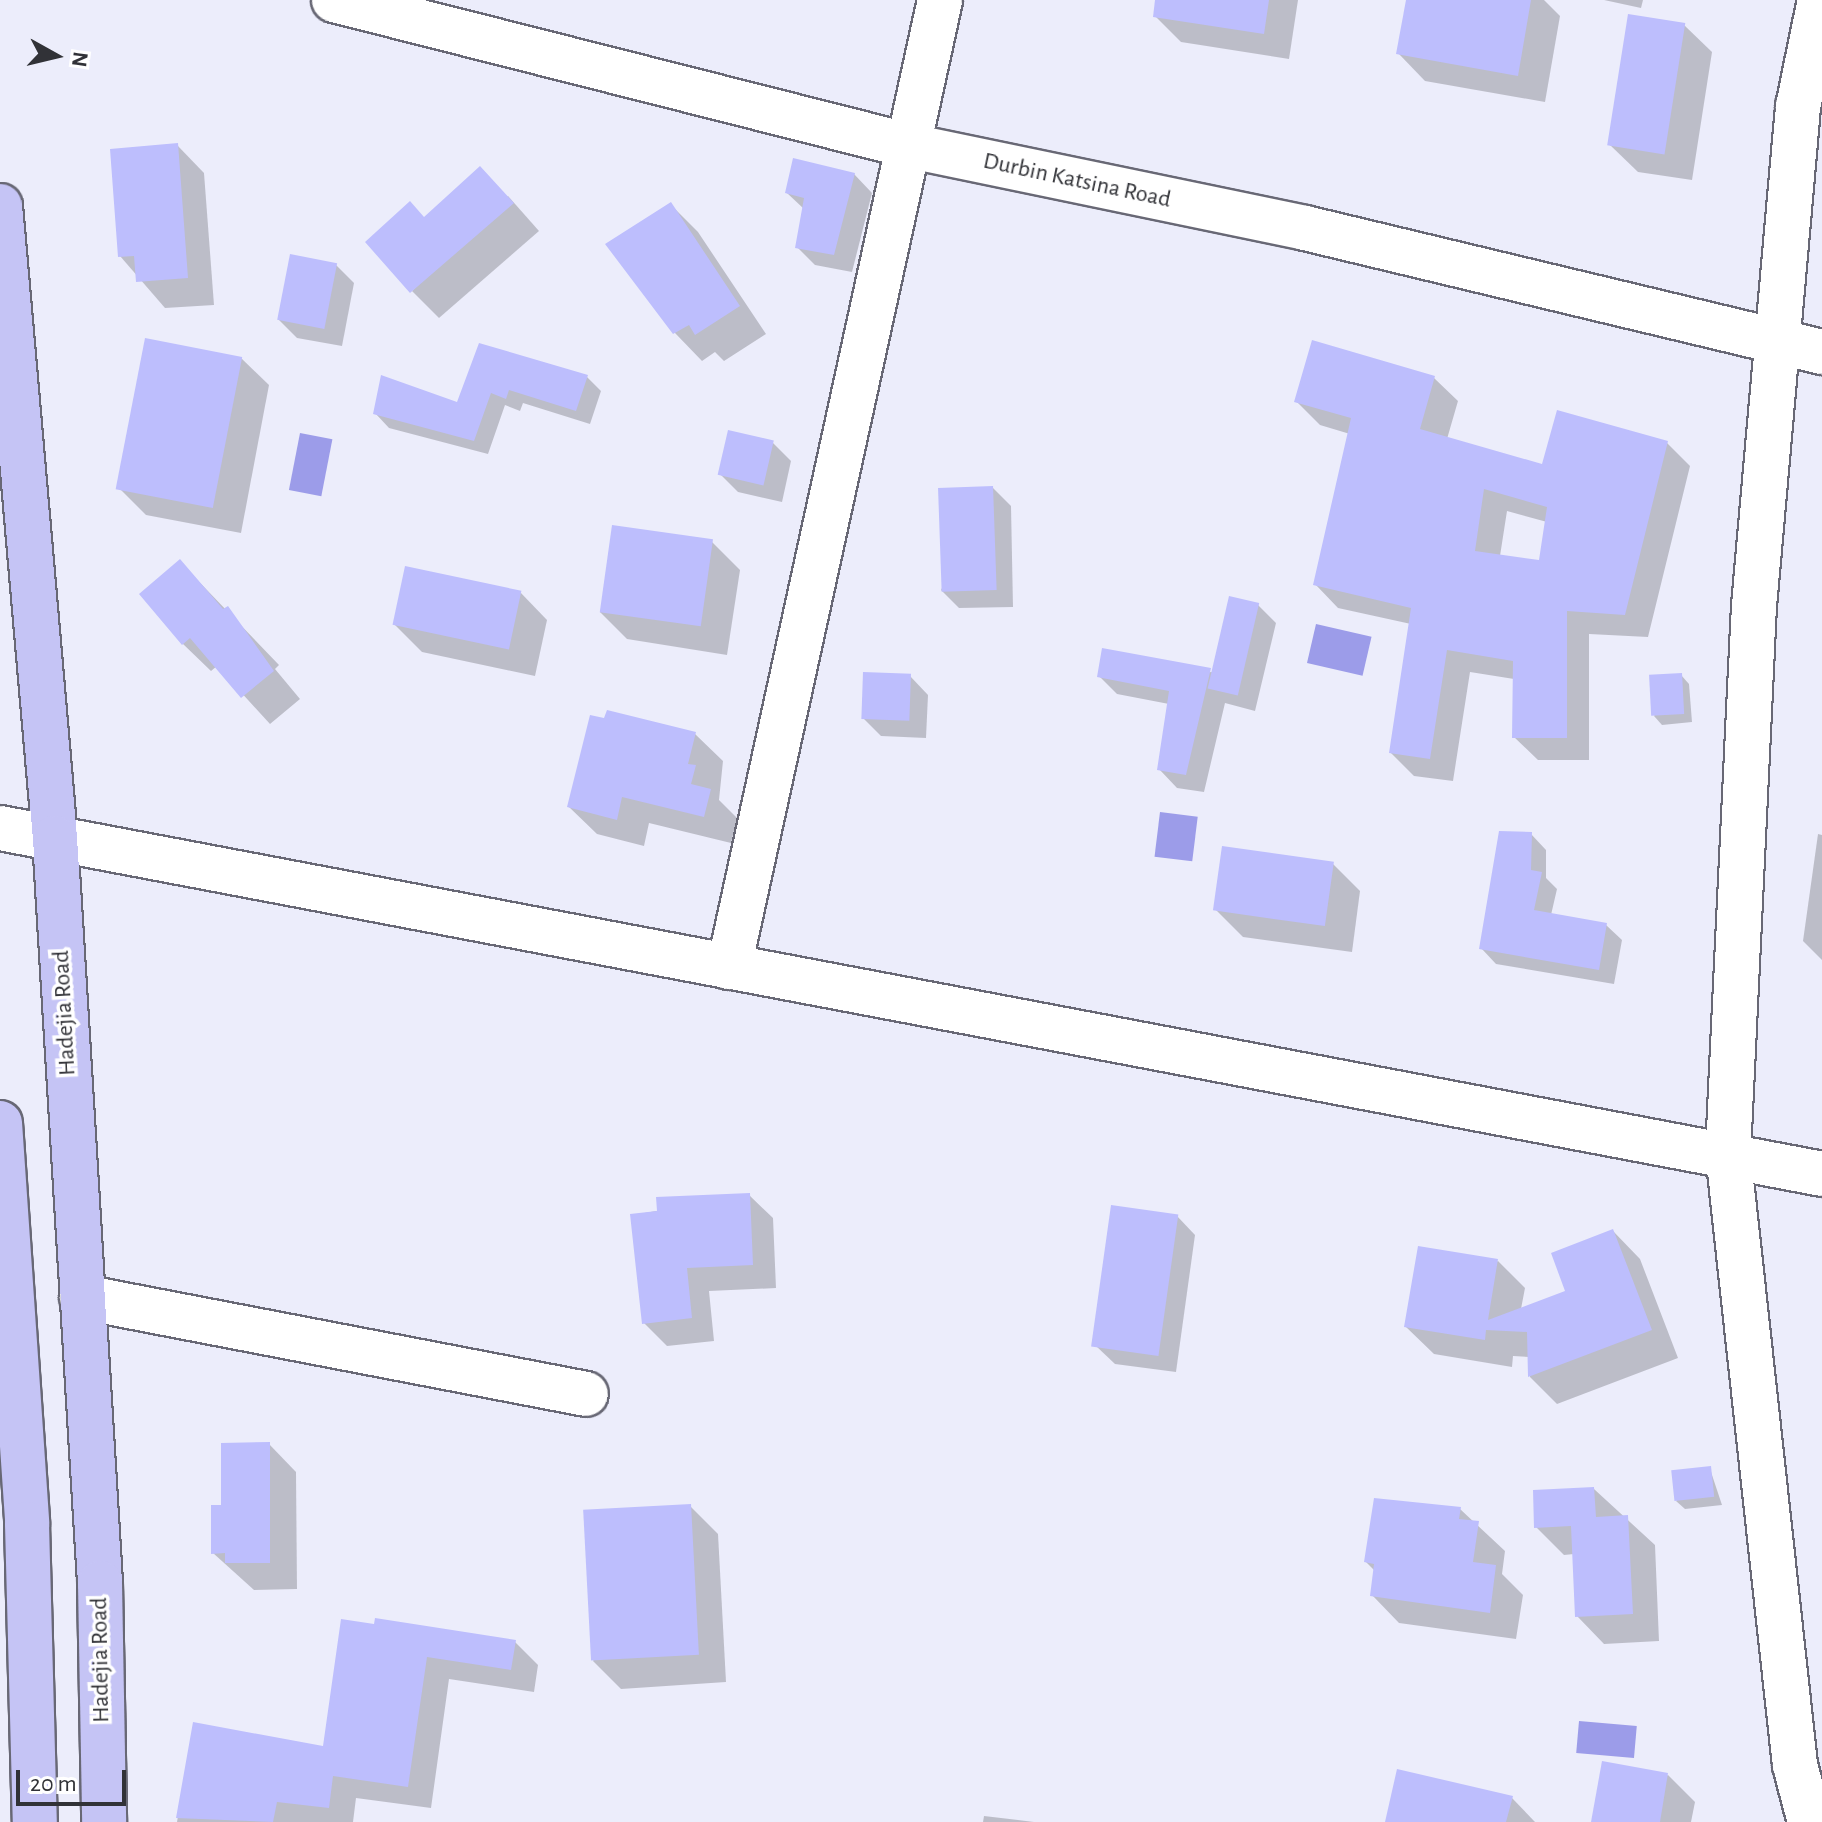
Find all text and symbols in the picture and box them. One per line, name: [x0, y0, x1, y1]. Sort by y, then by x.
north arrow: [16, 16, 96, 96]
text: N: [68, 50, 92, 68]
street label: Durbin Katsina Road: [980, 147, 1174, 215]
street label: Hadejia Road: [47, 950, 83, 1076]
street label: Hadejia Road: [86, 1597, 116, 1723]
scale bar: [20, 1754, 130, 1804]
text: 20 m: [30, 1772, 77, 1796]

